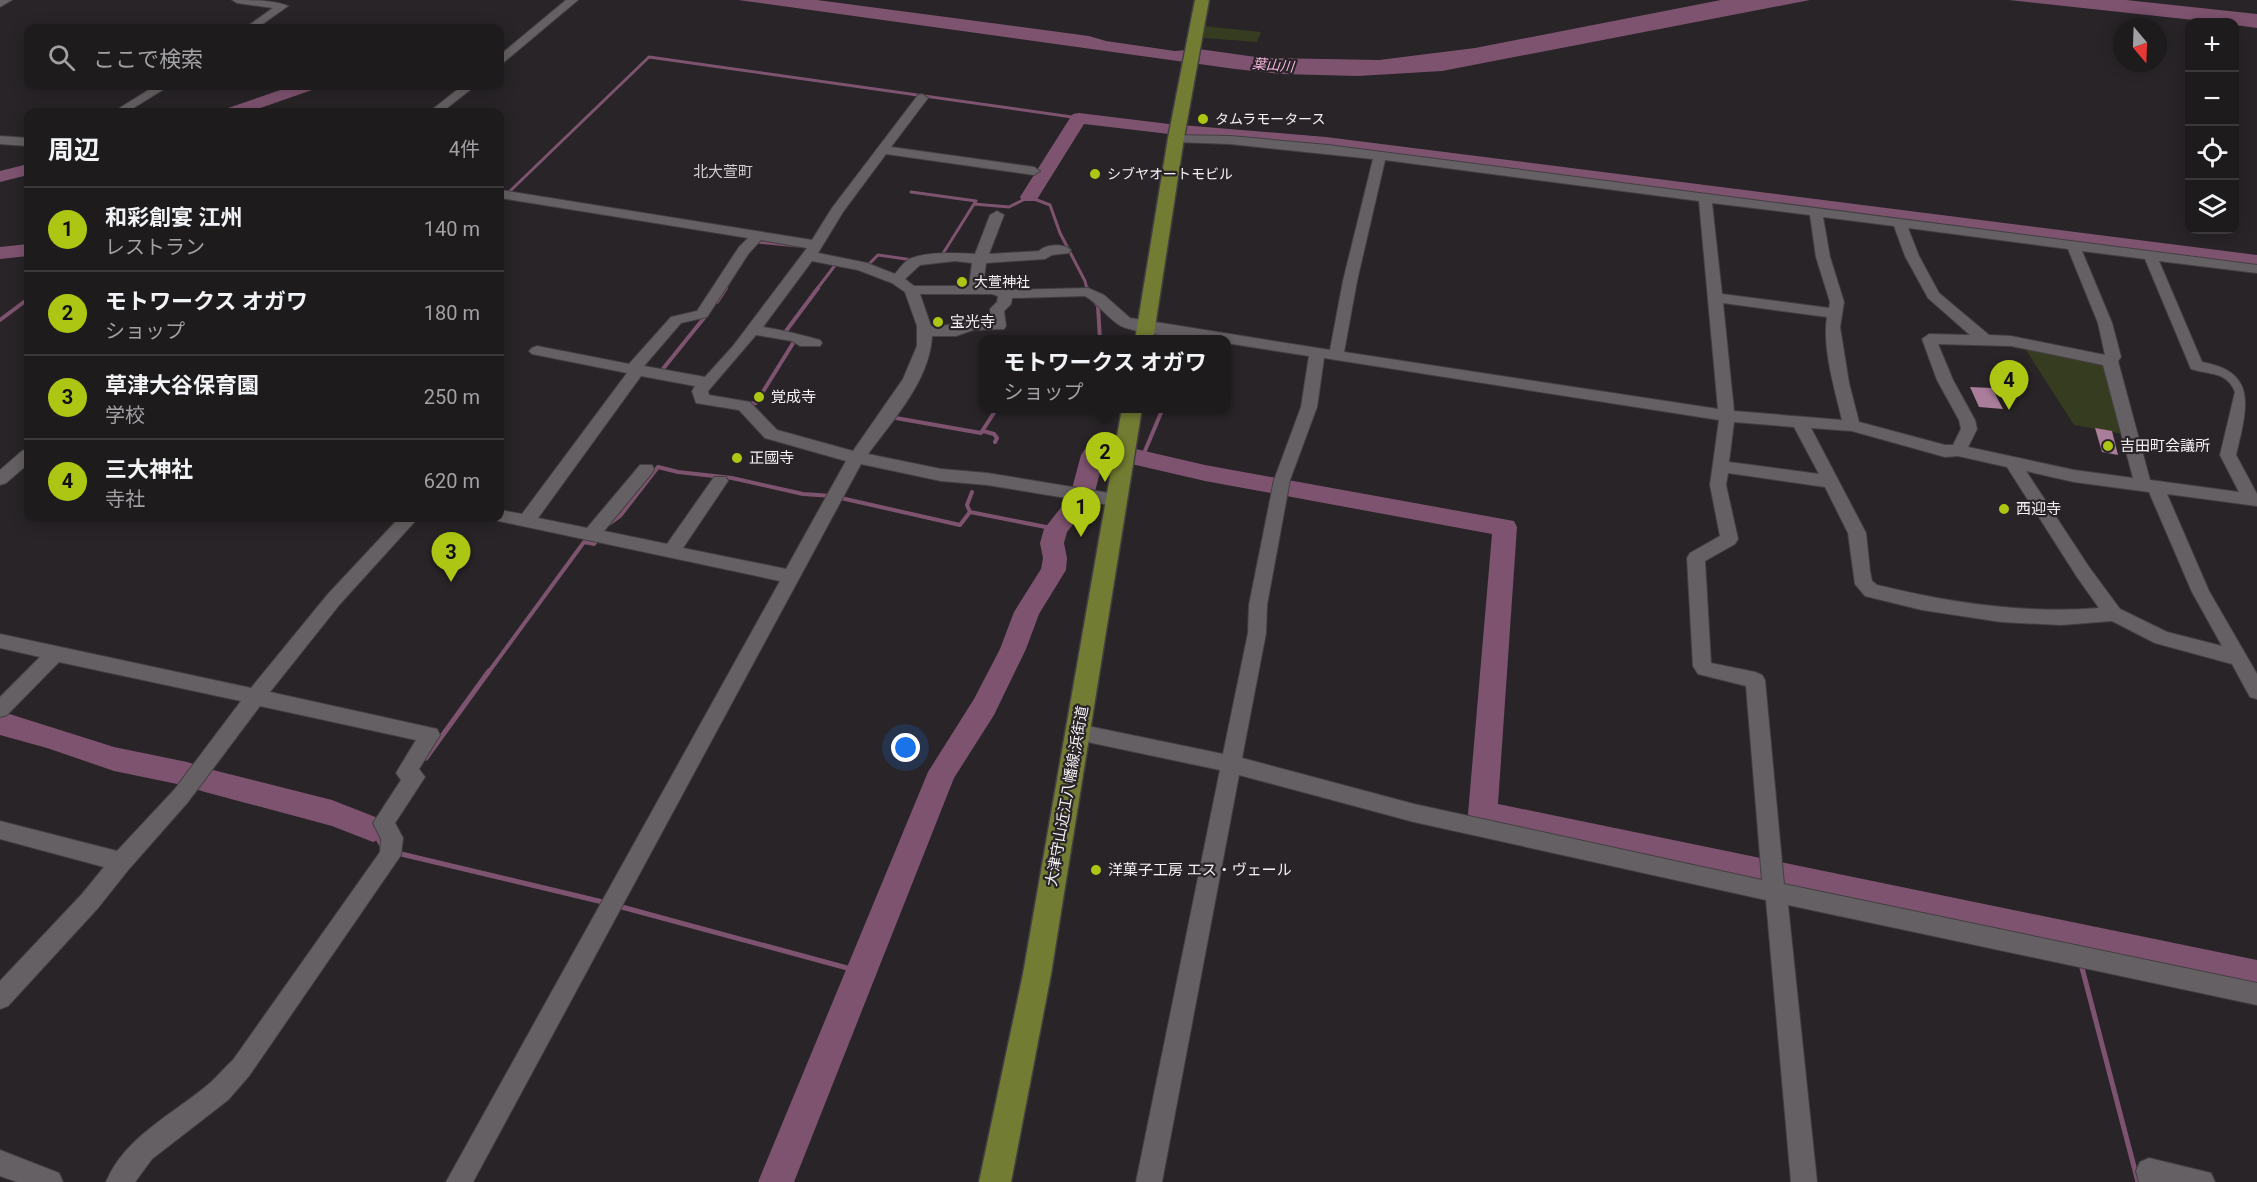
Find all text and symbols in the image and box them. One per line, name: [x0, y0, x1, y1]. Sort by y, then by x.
north arrow: [2113, 18, 2167, 72]
map controls: [2185, 18, 2239, 234]
button: +: [2185, 18, 2239, 72]
search box: [24, 24, 504, 90]
icon: search: [45, 41, 78, 74]
text: ここで検索: [93, 47, 203, 72]
water label: 葉山川: [1251, 55, 1297, 75]
button: −: [2185, 72, 2239, 126]
place label: タムラモータース: [1215, 111, 1326, 127]
marker: タムラモータース: [1196, 112, 1210, 126]
button: locate: [2185, 126, 2239, 180]
text: 周辺: [48, 135, 100, 165]
text: 4件: [449, 137, 480, 161]
district label: 北大萱町: [693, 163, 753, 181]
place label: シブヤオートモビル: [1107, 166, 1233, 182]
marker: シブヤオートモビル: [1088, 167, 1102, 181]
button: layers: [2185, 180, 2239, 234]
text: 和彩創宴 江州: [105, 205, 242, 230]
text: 1: [62, 217, 73, 241]
text: 140 m: [424, 217, 480, 241]
text: レストラン: [105, 235, 205, 259]
place label: 大萱神社: [974, 274, 1030, 290]
marker: 大萱神社: [955, 275, 969, 289]
text: モトワークス オガワ: [105, 289, 308, 314]
text: 2: [62, 301, 73, 325]
text: 180 m: [424, 301, 480, 325]
place label: 宝光寺: [950, 313, 995, 331]
marker: 宝光寺: [931, 315, 945, 329]
text: ショップ: [105, 319, 185, 343]
popup: [979, 335, 1231, 413]
text: モトワークス オガワ: [1004, 350, 1206, 375]
pin: 4: [1990, 360, 2028, 410]
text: 草津大谷保育園: [105, 373, 259, 398]
text: ショップ: [1004, 380, 1084, 404]
text: 3: [62, 385, 73, 409]
text: 250 m: [424, 385, 480, 409]
place label: 覚成寺: [771, 388, 816, 406]
marker: 覚成寺: [752, 390, 766, 404]
text: 学校: [105, 403, 145, 427]
pin: 2: [1086, 432, 1124, 482]
place label: 吉田町会議所: [2120, 437, 2210, 455]
marker: 吉田町会議所: [2101, 439, 2115, 453]
place label: 正國寺: [749, 449, 794, 467]
marker: 正國寺: [730, 451, 744, 465]
text: 三大神社: [105, 457, 193, 482]
text: 4: [62, 469, 73, 493]
text: 620 m: [424, 469, 480, 493]
text: 寺社: [105, 487, 145, 511]
pin: 1: [1062, 488, 1100, 537]
place label: 西迎寺: [2016, 500, 2061, 518]
marker: 西迎寺: [1997, 502, 2011, 516]
pin: 3: [432, 532, 470, 582]
street label: 大津守山近江八幡線;浜街道: [1042, 704, 1092, 888]
your location: [891, 733, 920, 762]
place label: 洋菓子工房 エス・ヴェール: [1108, 861, 1292, 879]
marker: 洋菓子工房 エス・ヴェール: [1089, 863, 1103, 877]

